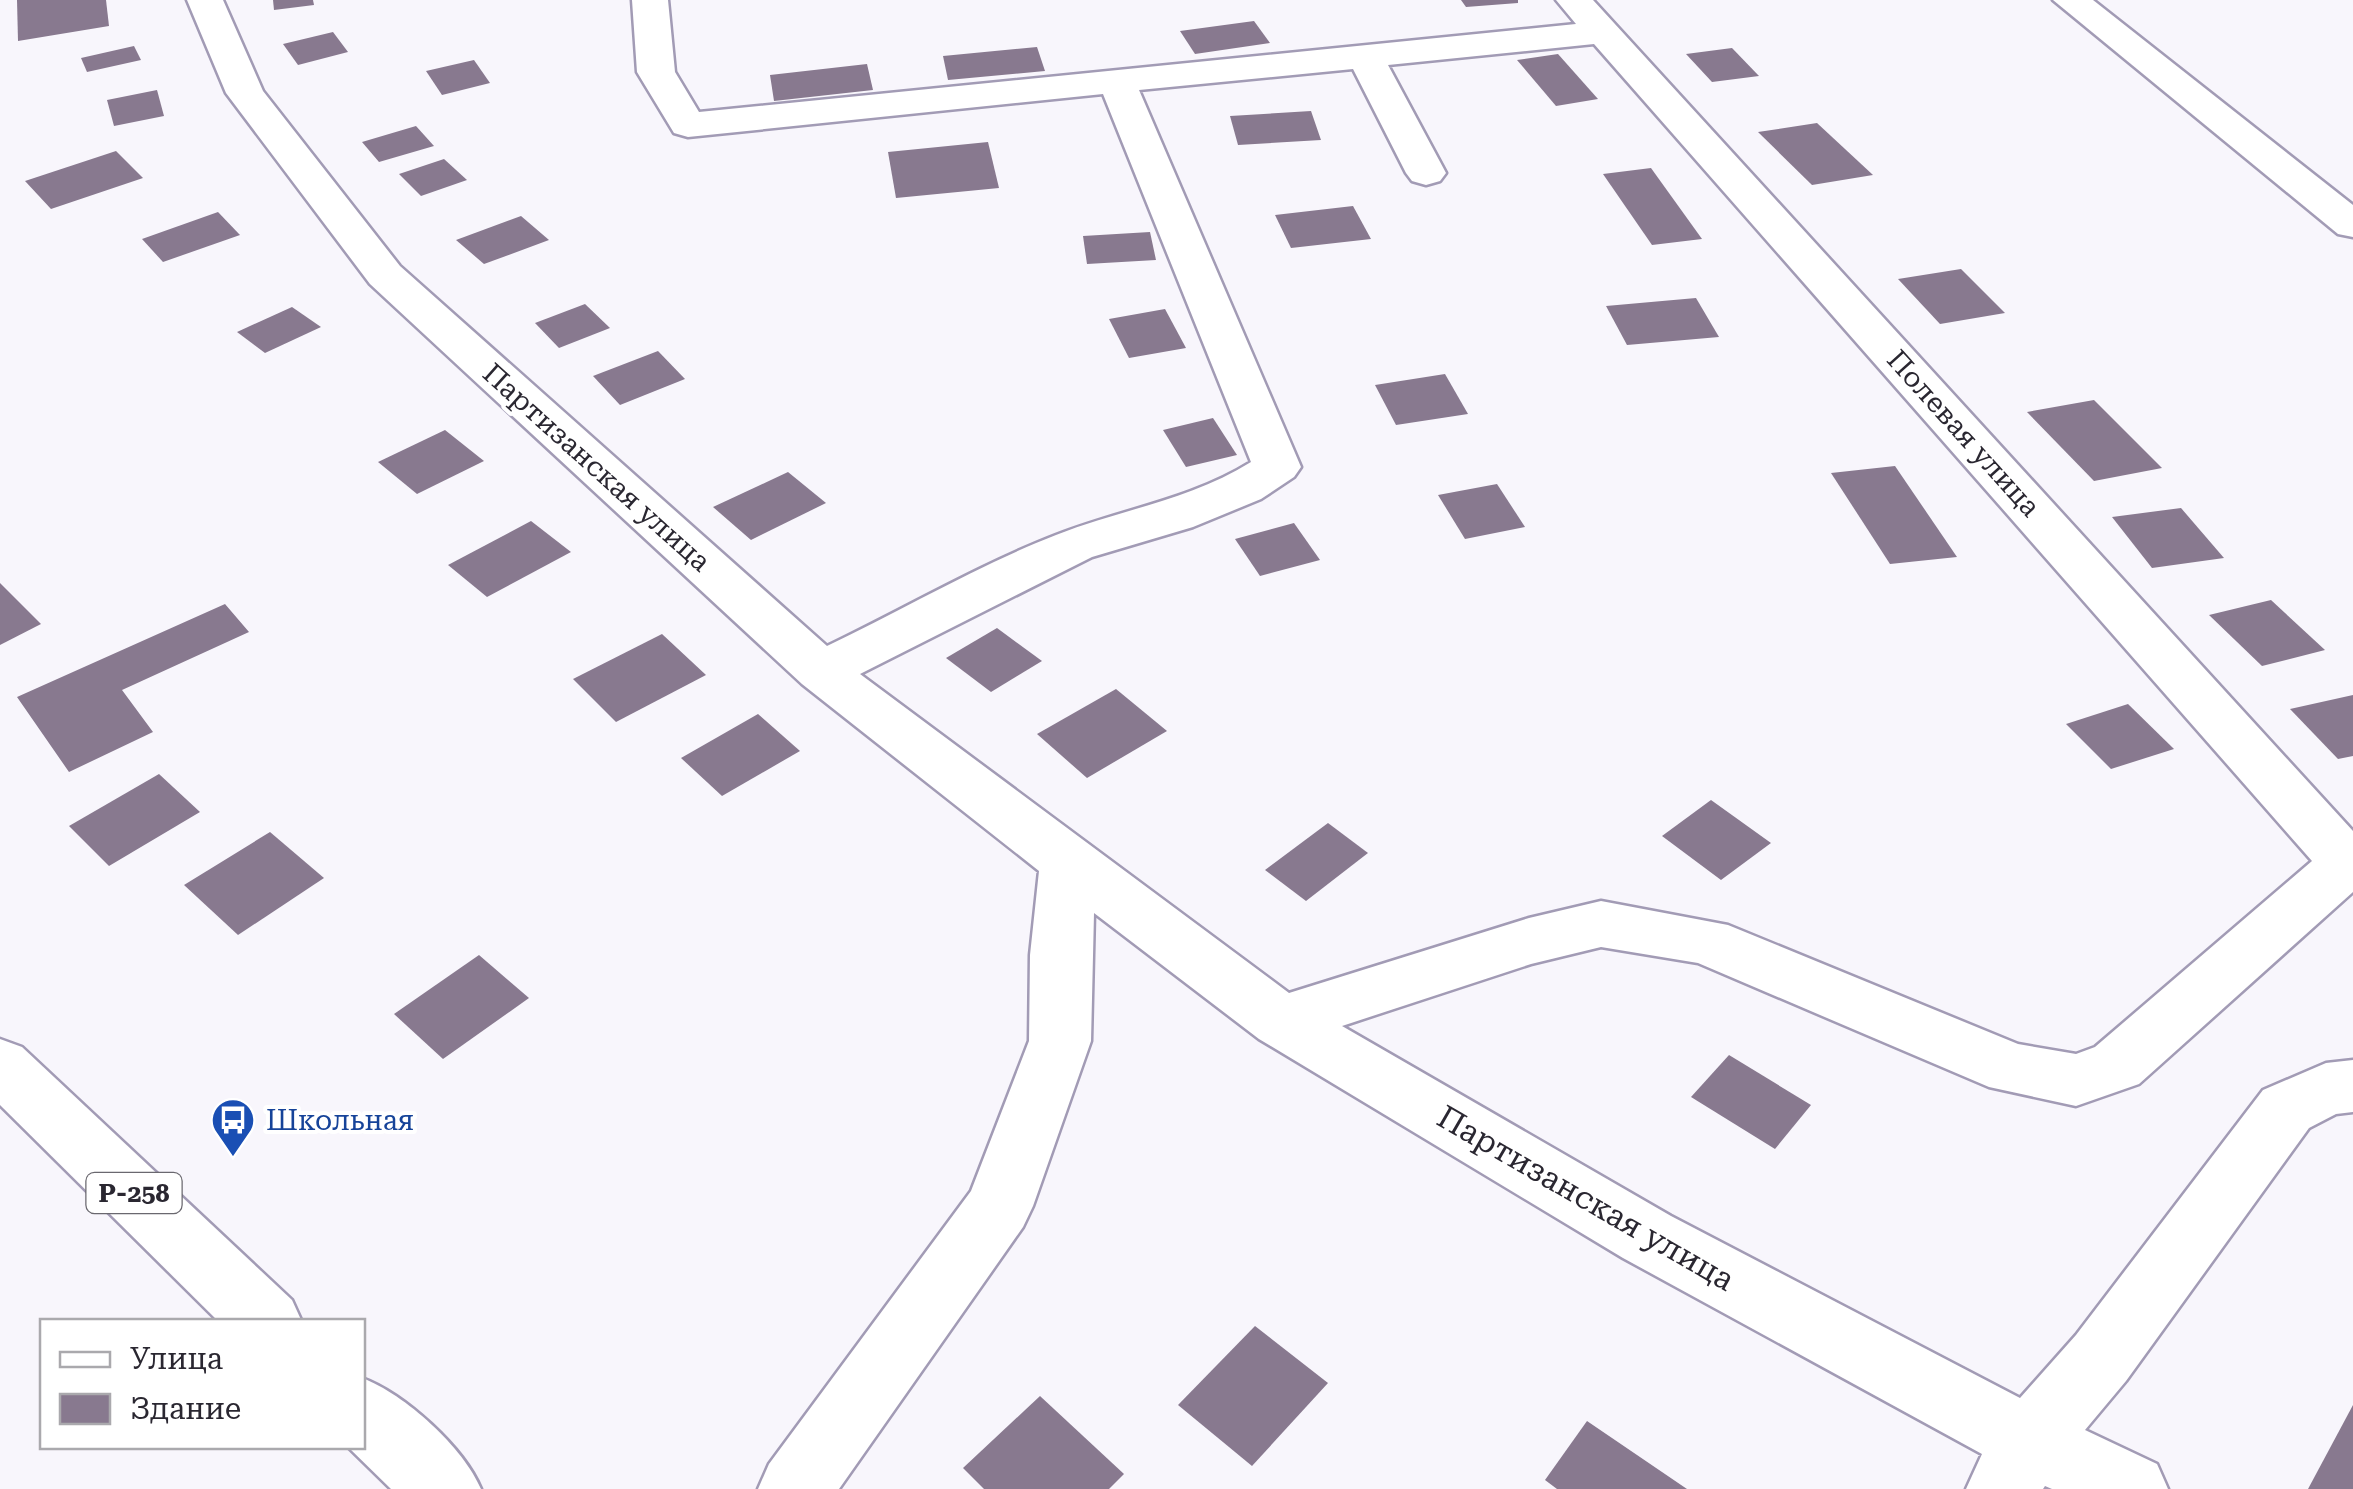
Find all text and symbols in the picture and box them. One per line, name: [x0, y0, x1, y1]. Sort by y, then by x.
street label: Полевая улица: [1880, 343, 2047, 523]
street label: Партизанская улица: [476, 357, 717, 578]
bus stop icon: Школьная: [210, 1097, 256, 1158]
street label: Партизанская улица: [1431, 1097, 1741, 1299]
place label: Школьная: [266, 1104, 414, 1137]
road number: Р-258: [86, 1173, 182, 1213]
legend: [40, 1319, 365, 1449]
text: Улица: [130, 1341, 223, 1376]
text: Здание: [130, 1391, 241, 1426]

